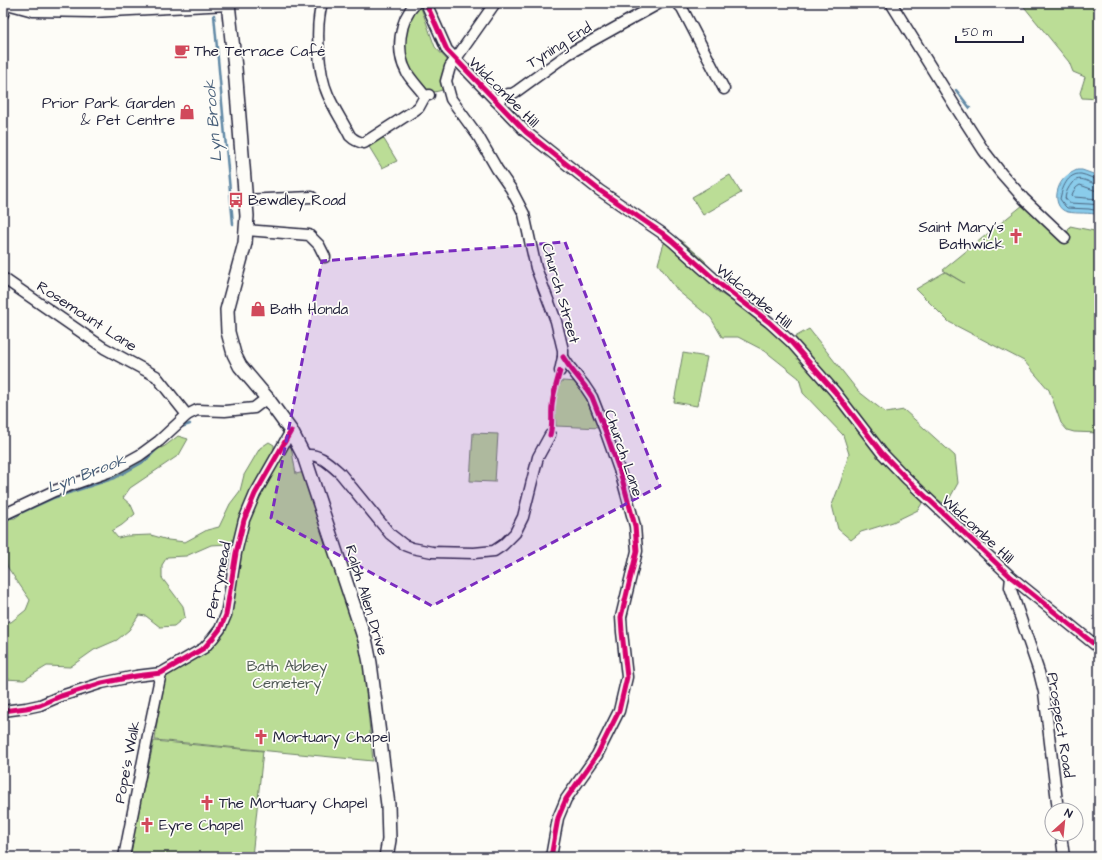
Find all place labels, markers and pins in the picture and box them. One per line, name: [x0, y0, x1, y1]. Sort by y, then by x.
place label: The Terrace Café: [194, 41, 325, 62]
cafe icon: The Terrace Café: [173, 42, 191, 60]
place label: Prior Park Garden & Pet Centre: [42, 93, 176, 131]
shop icon: Prior Park Garden & Pet Centre: [178, 103, 196, 121]
place label: Bewdley Road: [248, 190, 346, 212]
bus stop icon: Bewdley Road: [227, 191, 245, 209]
place label: Saint Mary's Bathwick: [918, 217, 1004, 255]
church icon: Saint Mary's Bathwick: [1007, 227, 1025, 245]
place label: Bath Honda: [270, 299, 349, 320]
shop icon: Bath Honda: [249, 300, 267, 318]
place label: Mortuary Chapel: [273, 727, 390, 749]
church icon: Mortuary Chapel: [252, 728, 270, 746]
place label: The Mortuary Chapel: [219, 793, 367, 815]
church icon: The Mortuary Chapel: [198, 794, 216, 812]
place label: Eyre Chapel: [159, 815, 243, 837]
church icon: Eyre Chapel: [138, 816, 156, 834]

